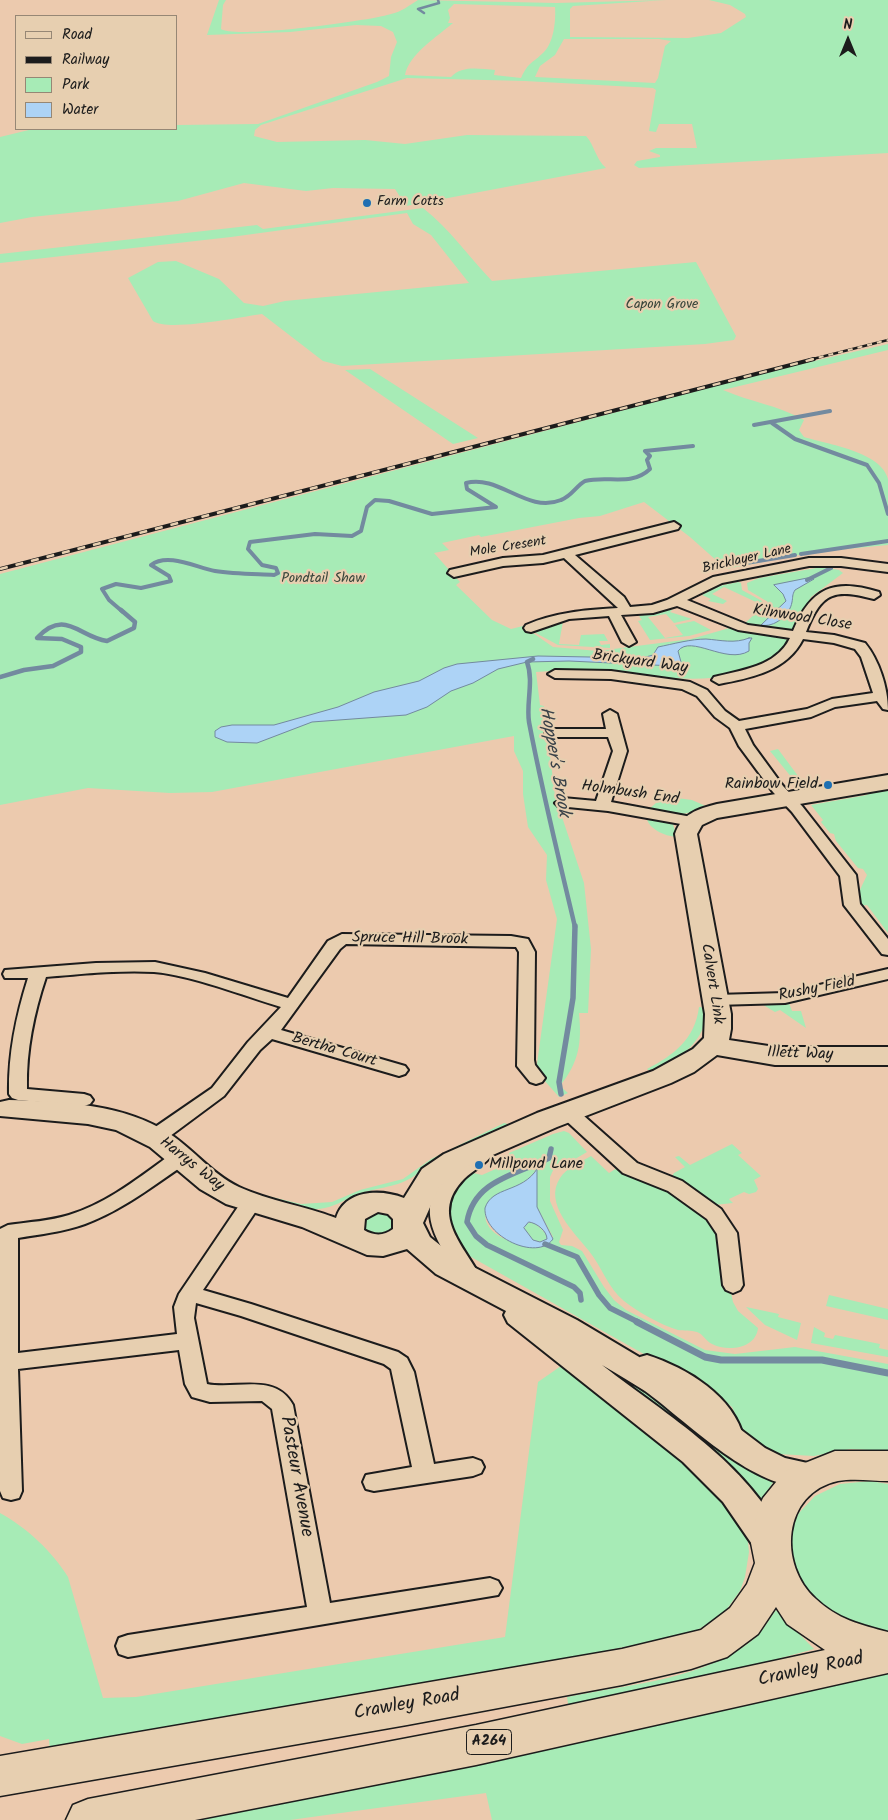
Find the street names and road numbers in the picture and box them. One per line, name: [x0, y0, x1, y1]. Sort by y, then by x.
street label: Mole Cresent: [469, 534, 547, 562]
street label: Bricklayer Lane: [701, 542, 793, 578]
street label: Kilnwood Close: [751, 602, 853, 636]
street label: Brickyard Way: [591, 647, 689, 679]
street label: Holmbush End: [580, 778, 680, 810]
street label: Spruce Hill Brook: [352, 929, 468, 951]
street label: Calvert Link: [695, 942, 727, 1026]
street label: Rushy Field: [777, 973, 857, 1007]
street label: Bertha Court: [289, 1030, 379, 1072]
street label: Illett Way: [767, 1044, 833, 1066]
street label: Harrys Way: [155, 1134, 227, 1196]
street label: Pasteur Avenue: [273, 1415, 317, 1539]
street label: Crawley Road: [756, 1649, 866, 1693]
street label: Crawley Road: [352, 1685, 462, 1727]
road number: A264: [466, 1730, 512, 1754]

